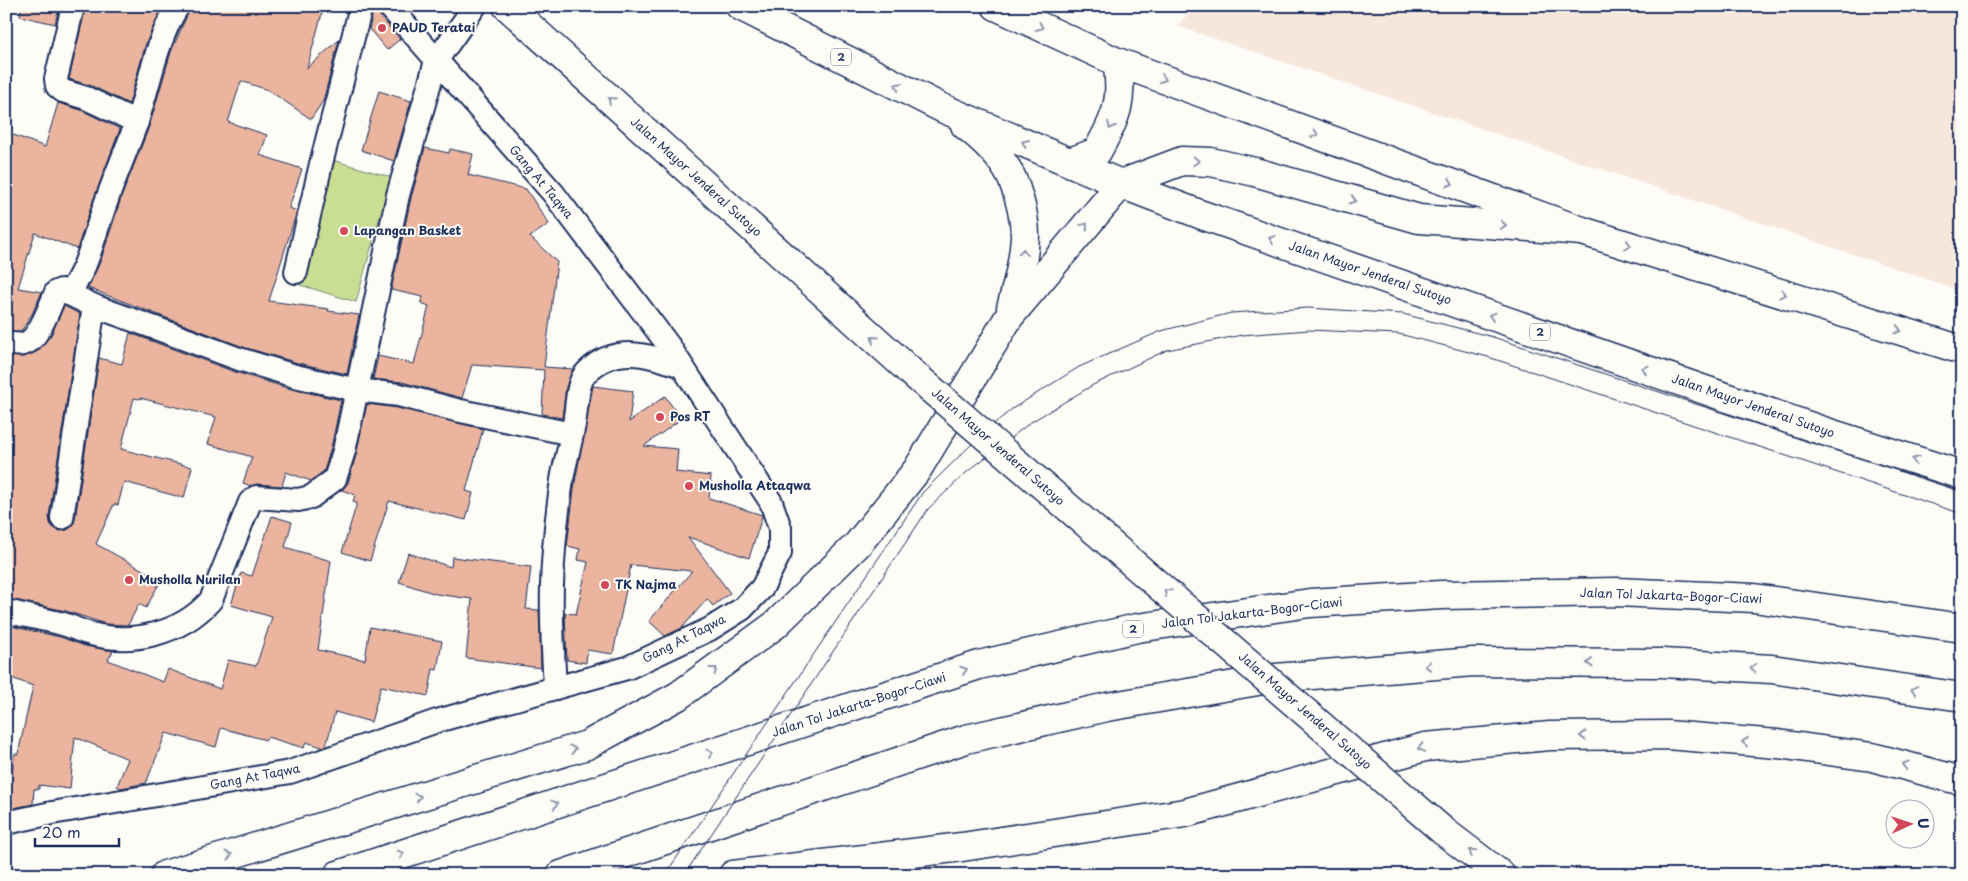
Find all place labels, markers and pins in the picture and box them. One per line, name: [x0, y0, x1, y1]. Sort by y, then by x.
place label: PAUD Teratai: [392, 18, 476, 36]
marker: PAUD Teratai: [376, 22, 388, 34]
place label: Lapangan Basket: [354, 221, 461, 239]
marker: Lapangan Basket: [338, 225, 350, 237]
place label: Pos RT: [670, 407, 711, 425]
marker: Pos RT: [654, 411, 666, 423]
place label: Musholla Attaqwa: [699, 476, 811, 494]
marker: Musholla Attaqwa: [683, 480, 695, 492]
place label: Musholla Nurilan: [139, 570, 241, 588]
marker: Musholla Nurilan: [123, 574, 135, 586]
place label: TK Najma: [615, 575, 677, 593]
marker: TK Najma: [599, 579, 611, 591]

